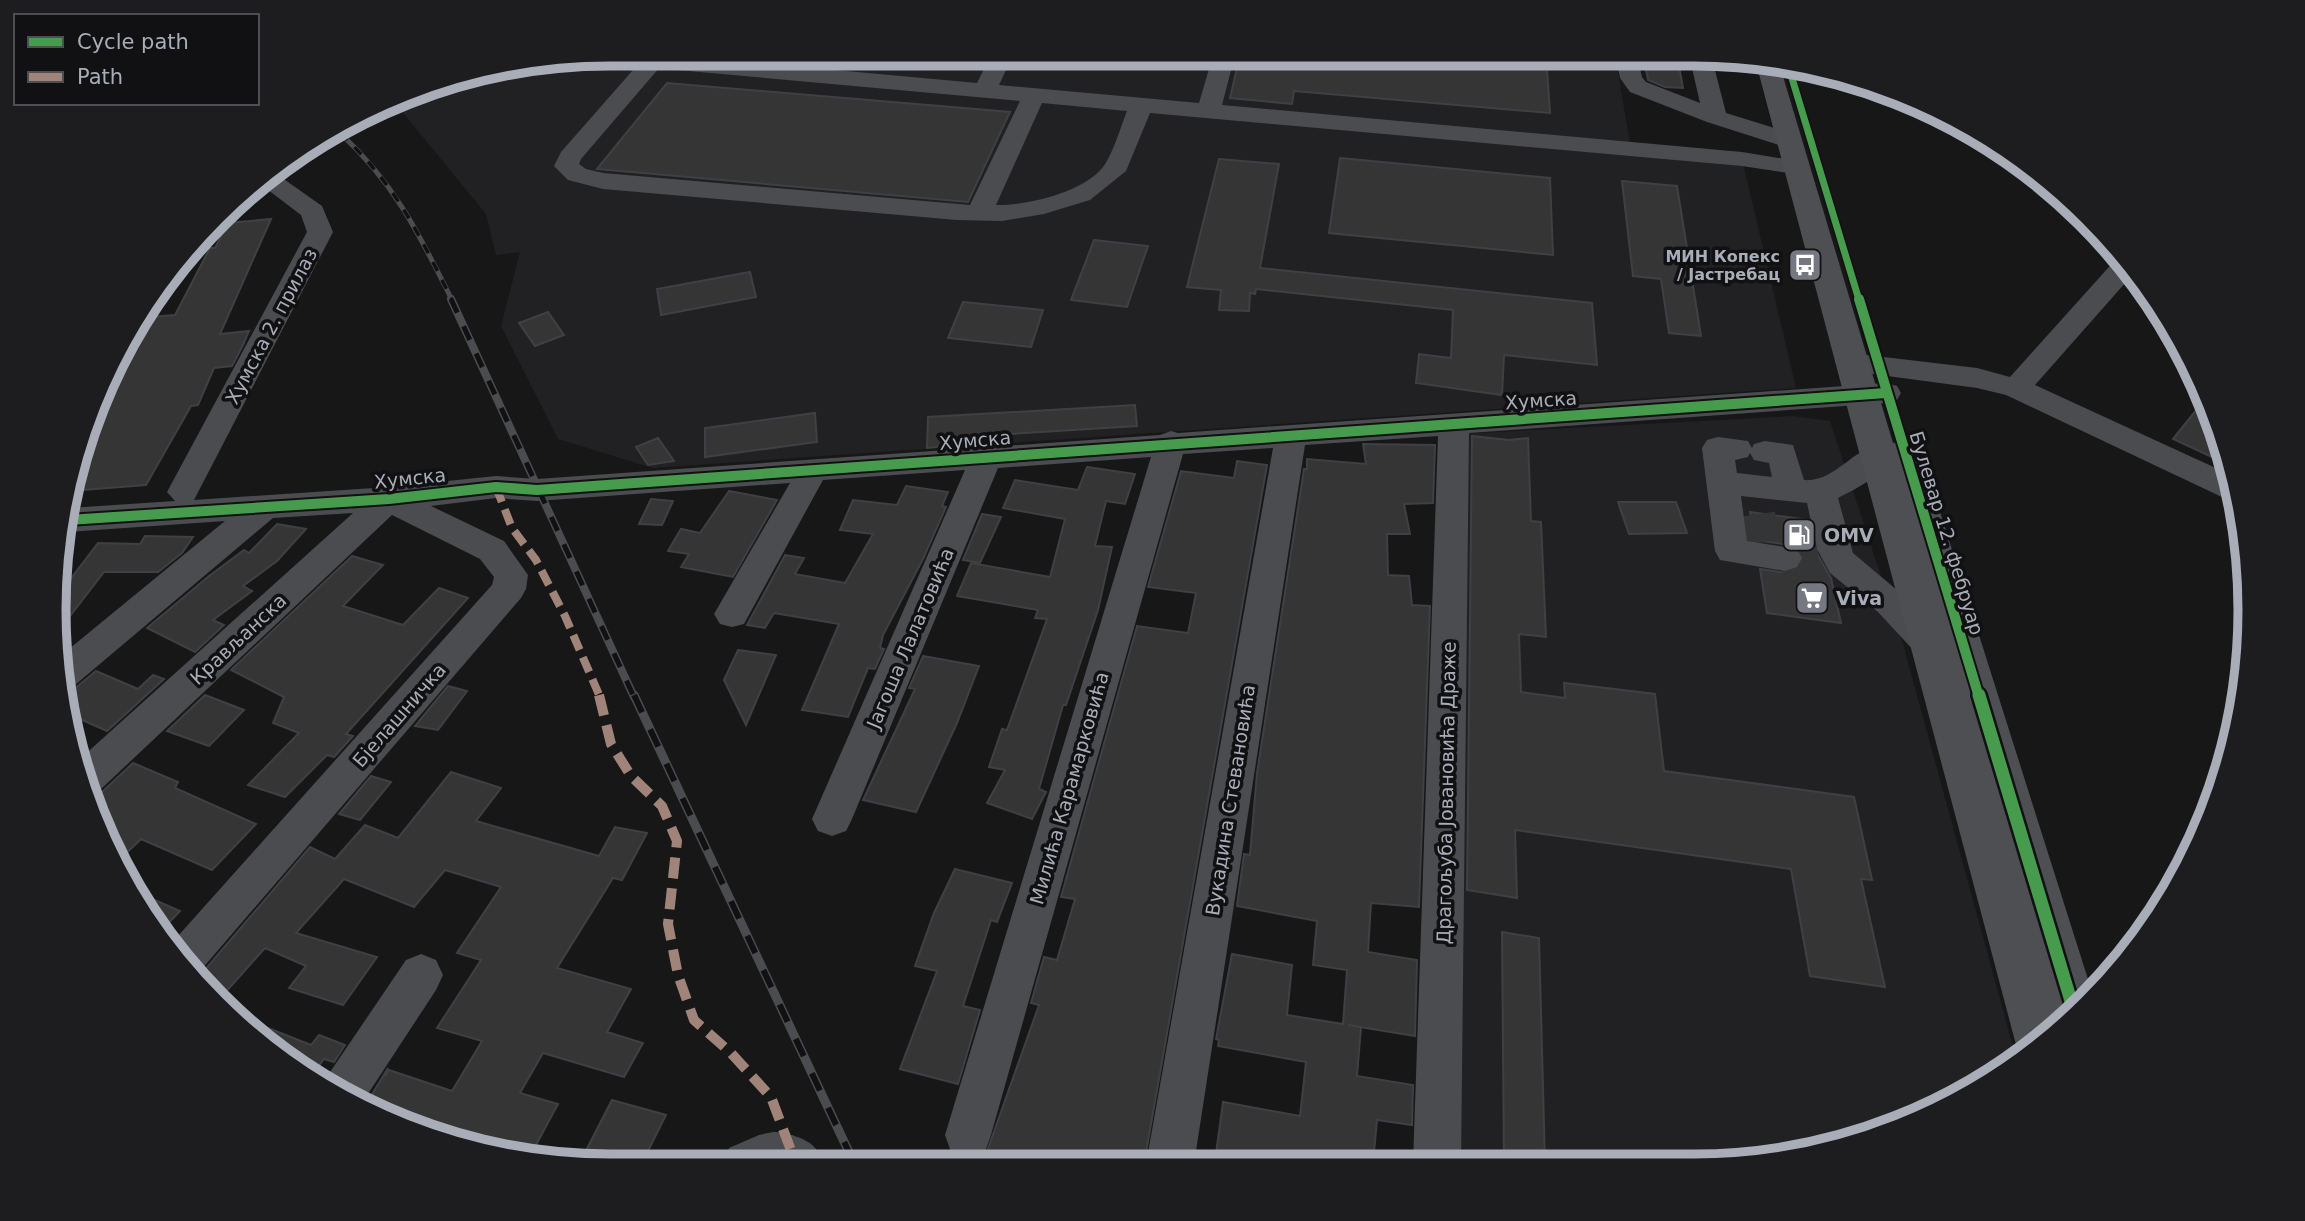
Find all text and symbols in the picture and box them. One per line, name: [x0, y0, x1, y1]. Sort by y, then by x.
legend: [14, 14, 259, 105]
text: Cycle path: [77, 30, 189, 54]
text: Path: [77, 65, 123, 89]
street label: Хумска 2. прилаз: [221, 244, 321, 408]
bus stop icon: МИН Копекс / Јастребац: [1786, 246, 1824, 284]
place label: МИН Копекс / Јастребац: [1665, 247, 1780, 284]
street label: Хумска: [1504, 387, 1578, 413]
street label: Хумска: [938, 426, 1012, 454]
street label: Булевар 12. фебруар: [1905, 428, 1989, 638]
street label: Хумска: [373, 463, 447, 493]
fuel station icon: OMV: [1780, 516, 1818, 554]
place label: OMV: [1824, 524, 1874, 546]
street label: Јагоша Лалатовића: [862, 544, 958, 732]
supermarket icon: Viva: [1793, 579, 1831, 617]
place label: Viva: [1836, 587, 1882, 609]
street label: Крављанска: [185, 589, 291, 689]
street label: Драгољуба Јовановића Драже: [1432, 641, 1460, 945]
street label: Бјелашничка: [348, 659, 450, 771]
street label: Милића Карамарковића: [1025, 669, 1113, 907]
street label: Вукадина Стевановића: [1201, 683, 1259, 917]

